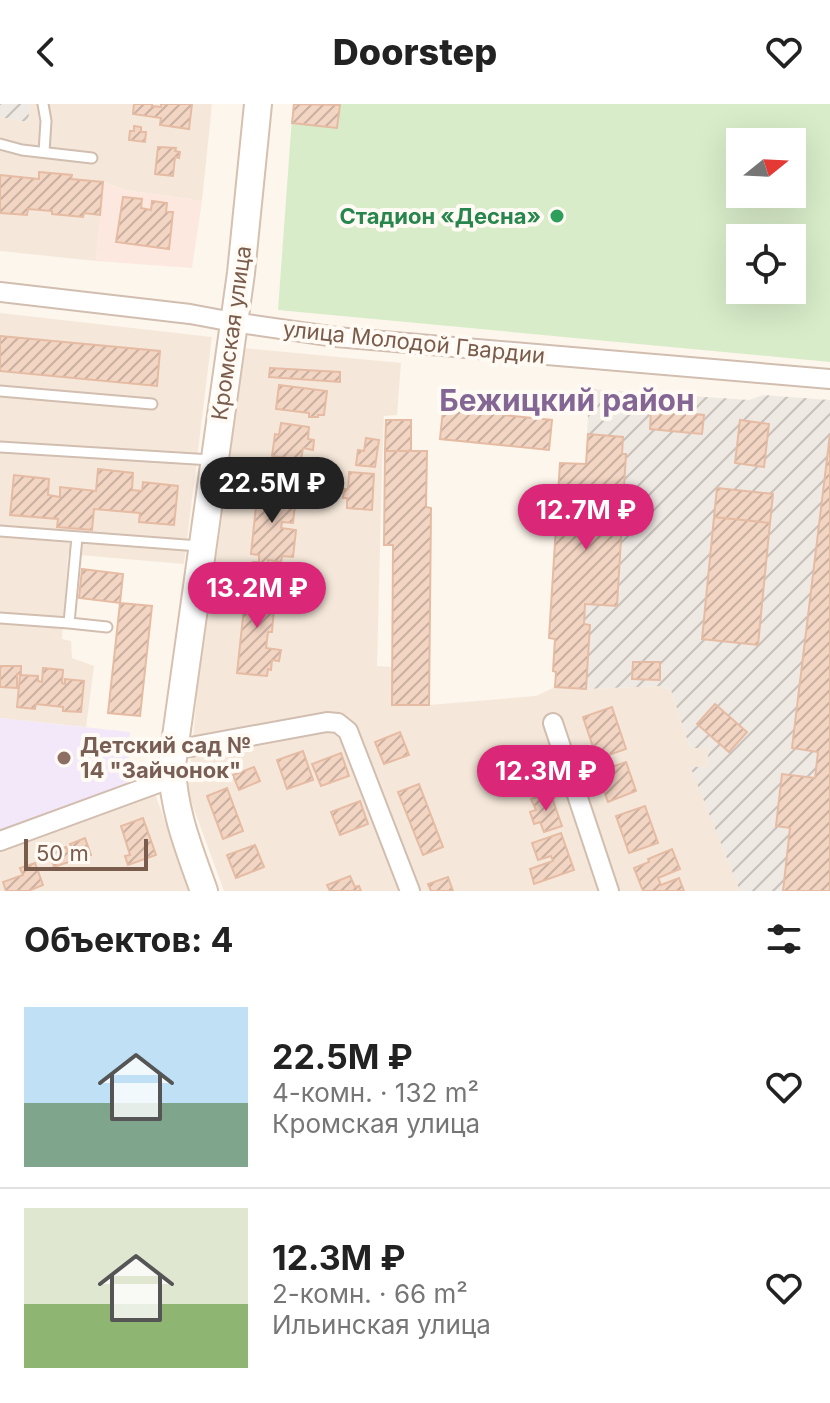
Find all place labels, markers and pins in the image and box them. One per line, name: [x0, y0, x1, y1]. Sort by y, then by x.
place label: Стадион «Десна»: [340, 203, 541, 229]
marker: Стадион «Десна»: [548, 207, 566, 225]
pin: 22.5M ₽: [198, 457, 346, 525]
pin: 12.7M ₽: [512, 484, 660, 552]
pin: 13.2M ₽: [183, 562, 331, 630]
place label: Детский сад № 14 "Зайчонок": [80, 732, 251, 783]
pin: 12.3M ₽: [472, 745, 620, 813]
marker: Детский сад № 14 "Зайчонок": [55, 749, 73, 767]

